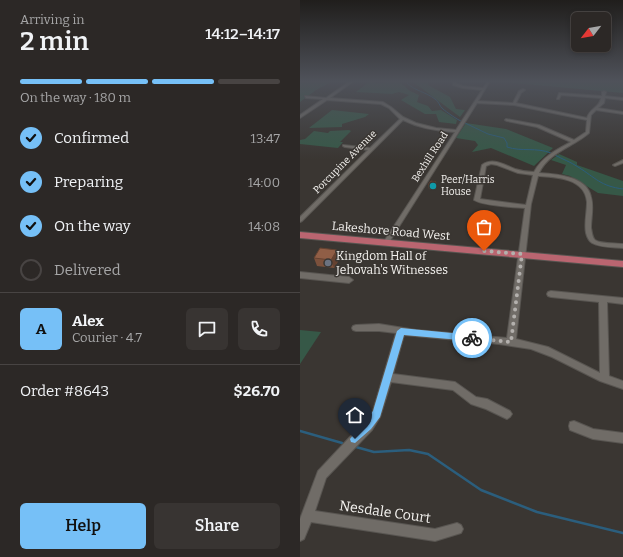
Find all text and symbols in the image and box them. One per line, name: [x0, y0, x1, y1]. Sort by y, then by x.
text: Arriving in: [20, 12, 85, 27]
north arrow: [571, 12, 611, 52]
map controls: [571, 12, 611, 52]
text: 14:12–14:17: [205, 25, 280, 43]
text: 2 min: [20, 26, 89, 57]
text: On the way · 180 m: [20, 90, 131, 105]
icon: check: [20, 127, 42, 149]
street label: Porcupine Avenue: [311, 128, 379, 196]
text: Confirmed: [54, 129, 129, 147]
street label: Bexhill Road: [409, 130, 451, 184]
text: 13:47: [251, 131, 280, 146]
icon: check: [20, 171, 42, 193]
text: Preparing: [54, 173, 123, 191]
place label: Peer/Harris House: [441, 174, 495, 198]
text: 14:00: [248, 175, 280, 190]
marker: Peer/Harris House: [428, 181, 438, 191]
pin: [467, 210, 501, 251]
icon: check: [20, 215, 42, 237]
icon: bag: [473, 216, 495, 238]
text: On the way: [54, 217, 131, 235]
text: 14:08: [248, 219, 280, 234]
street label: Lakeshore Road West: [331, 219, 451, 243]
place label: Kingdom Hall of Jehovah's Witnesses: [335, 249, 448, 277]
marker: Kingdom Hall of Jehovah's Witnesses: [323, 258, 333, 268]
text: Delivered: [54, 261, 121, 279]
button: chat: [186, 308, 228, 350]
button: phone: [238, 308, 280, 350]
text: Alex: [72, 312, 104, 330]
courier: [452, 318, 492, 358]
text: A: [36, 320, 46, 338]
icon: bike: [461, 327, 483, 349]
text: Courier · 4.7: [72, 330, 142, 345]
text: Order #8643: [20, 382, 109, 400]
text: $26.70: [234, 382, 280, 400]
pin: [338, 398, 372, 439]
icon: home: [344, 404, 366, 426]
street label: Nesdale Court: [338, 497, 432, 527]
button: Help: [20, 503, 146, 549]
button: Share: [154, 503, 280, 549]

